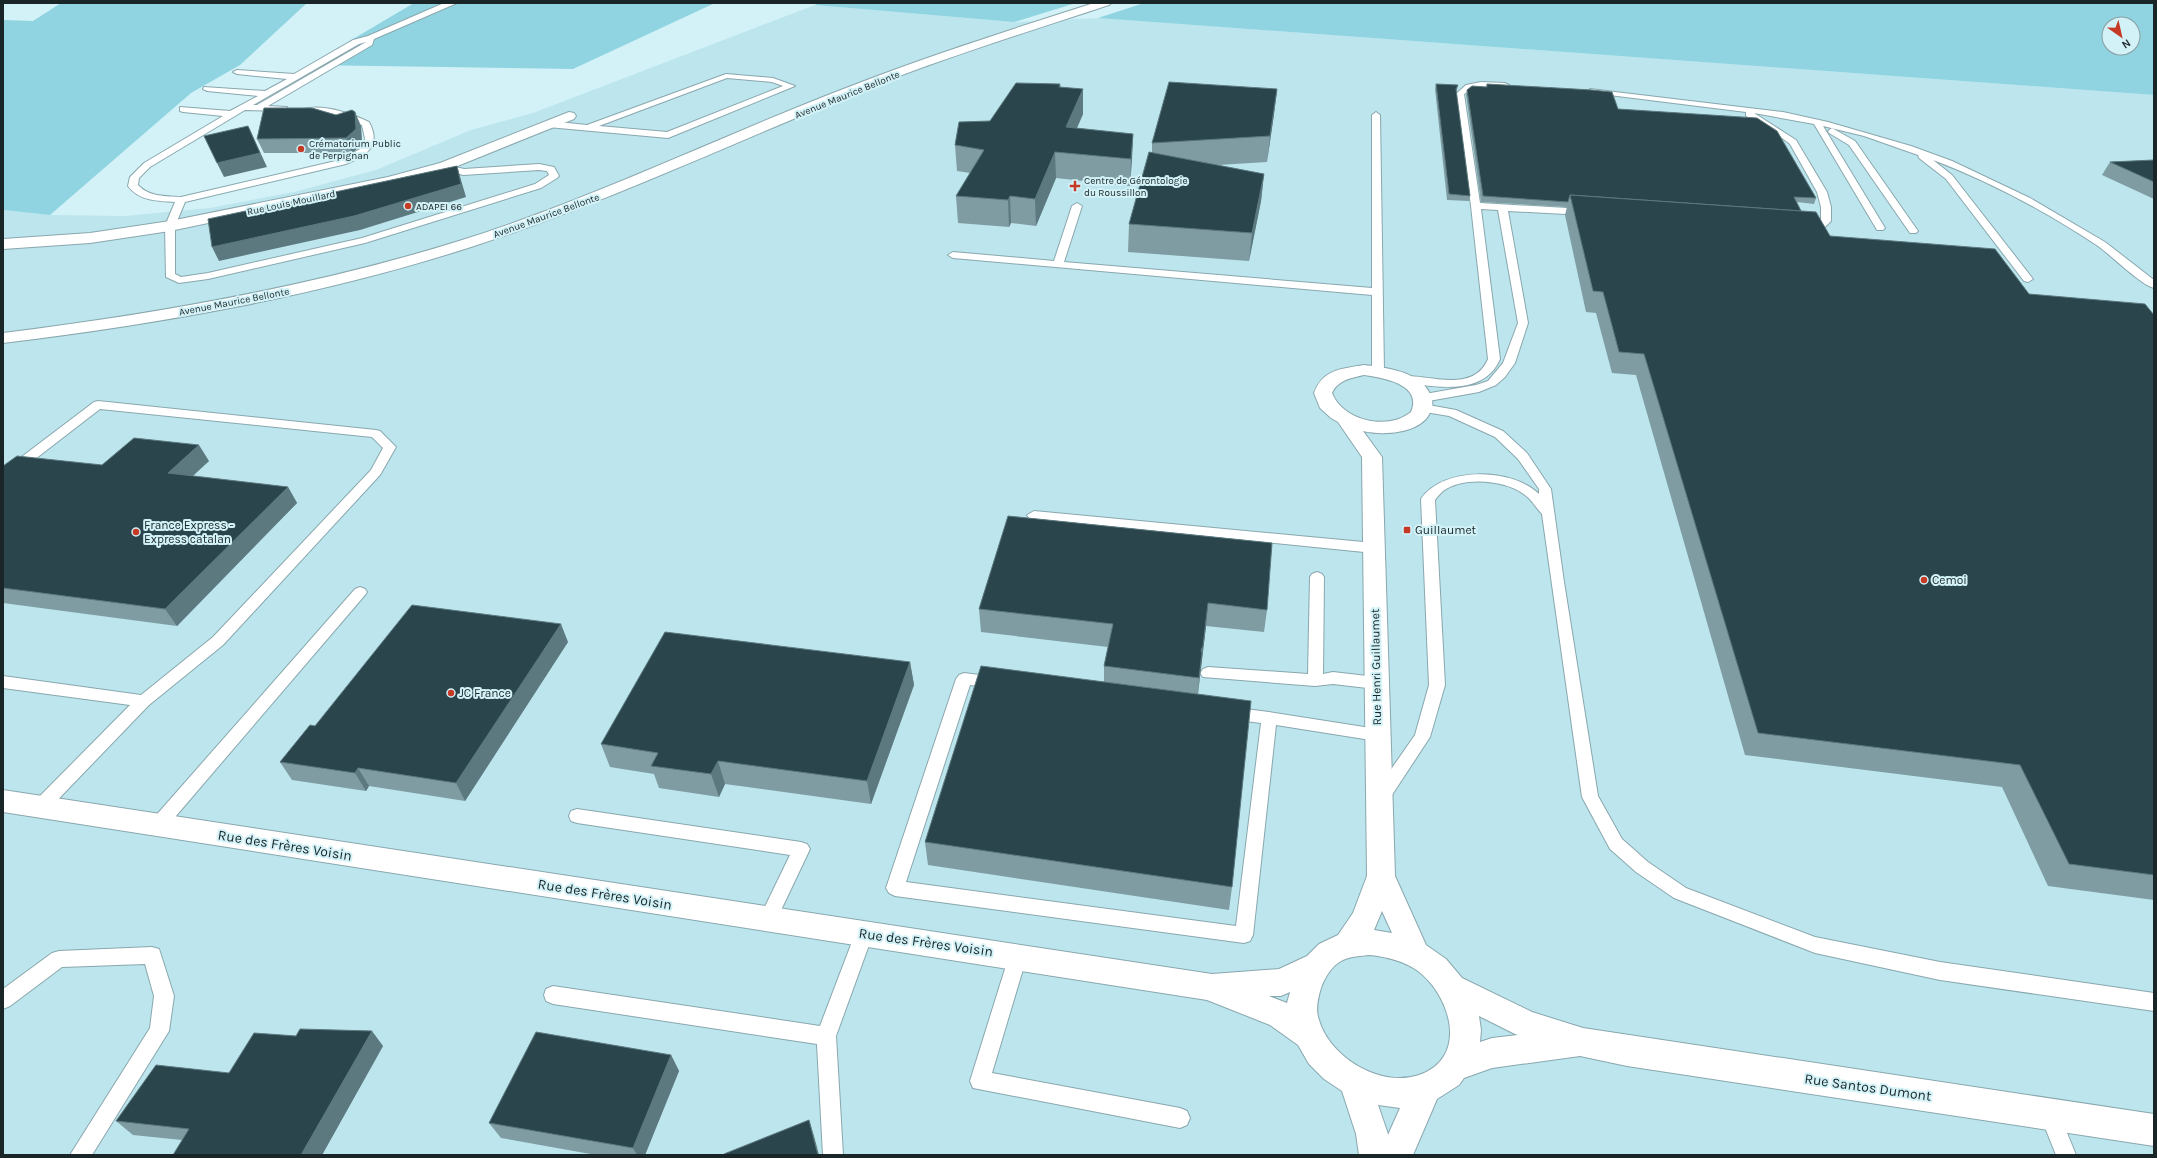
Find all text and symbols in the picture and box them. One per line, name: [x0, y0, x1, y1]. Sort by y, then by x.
north arrow: [2101, 16, 2141, 56]
text: N: [2119, 36, 2133, 51]
street label: Avenue Maurice Bellonte: [793, 68, 902, 121]
place label: Crématorium Public de Perpignan: [309, 138, 401, 162]
marker: Crématorium Public de Perpignan: [296, 144, 306, 154]
place label: Centre de Gérontologie du Roussillon: [1084, 175, 1188, 199]
marker: Centre de Gérontologie du Roussillon: [1069, 180, 1081, 192]
street label: Rue Louis Mouillard: [246, 188, 337, 218]
street label: Avenue Maurice Bellonte: [492, 191, 601, 241]
marker: ADAPEI 66: [403, 201, 413, 211]
place label: ADAPEI 66: [416, 201, 462, 213]
street label: Avenue Maurice Bellonte: [178, 285, 290, 319]
place label: France Express - Express catalan: [144, 518, 234, 546]
place label: Guillaumet: [1415, 523, 1477, 537]
marker: Guillaumet: [1402, 525, 1412, 535]
marker: France Express - Express catalan: [131, 527, 141, 537]
place label: Cemoi: [1932, 573, 1967, 587]
marker: Cemoi: [1919, 575, 1929, 585]
street label: Rue Henri Guillaumet: [1368, 608, 1384, 726]
place label: JC France: [459, 686, 511, 700]
marker: JC France: [446, 688, 456, 698]
street label: Rue des Frères Voisin: [217, 827, 353, 864]
street label: Rue des Frères Voisin: [537, 876, 673, 913]
street label: Rue des Frères Voisin: [858, 925, 994, 960]
street label: Rue Santos Dumont: [1803, 1070, 1932, 1105]

